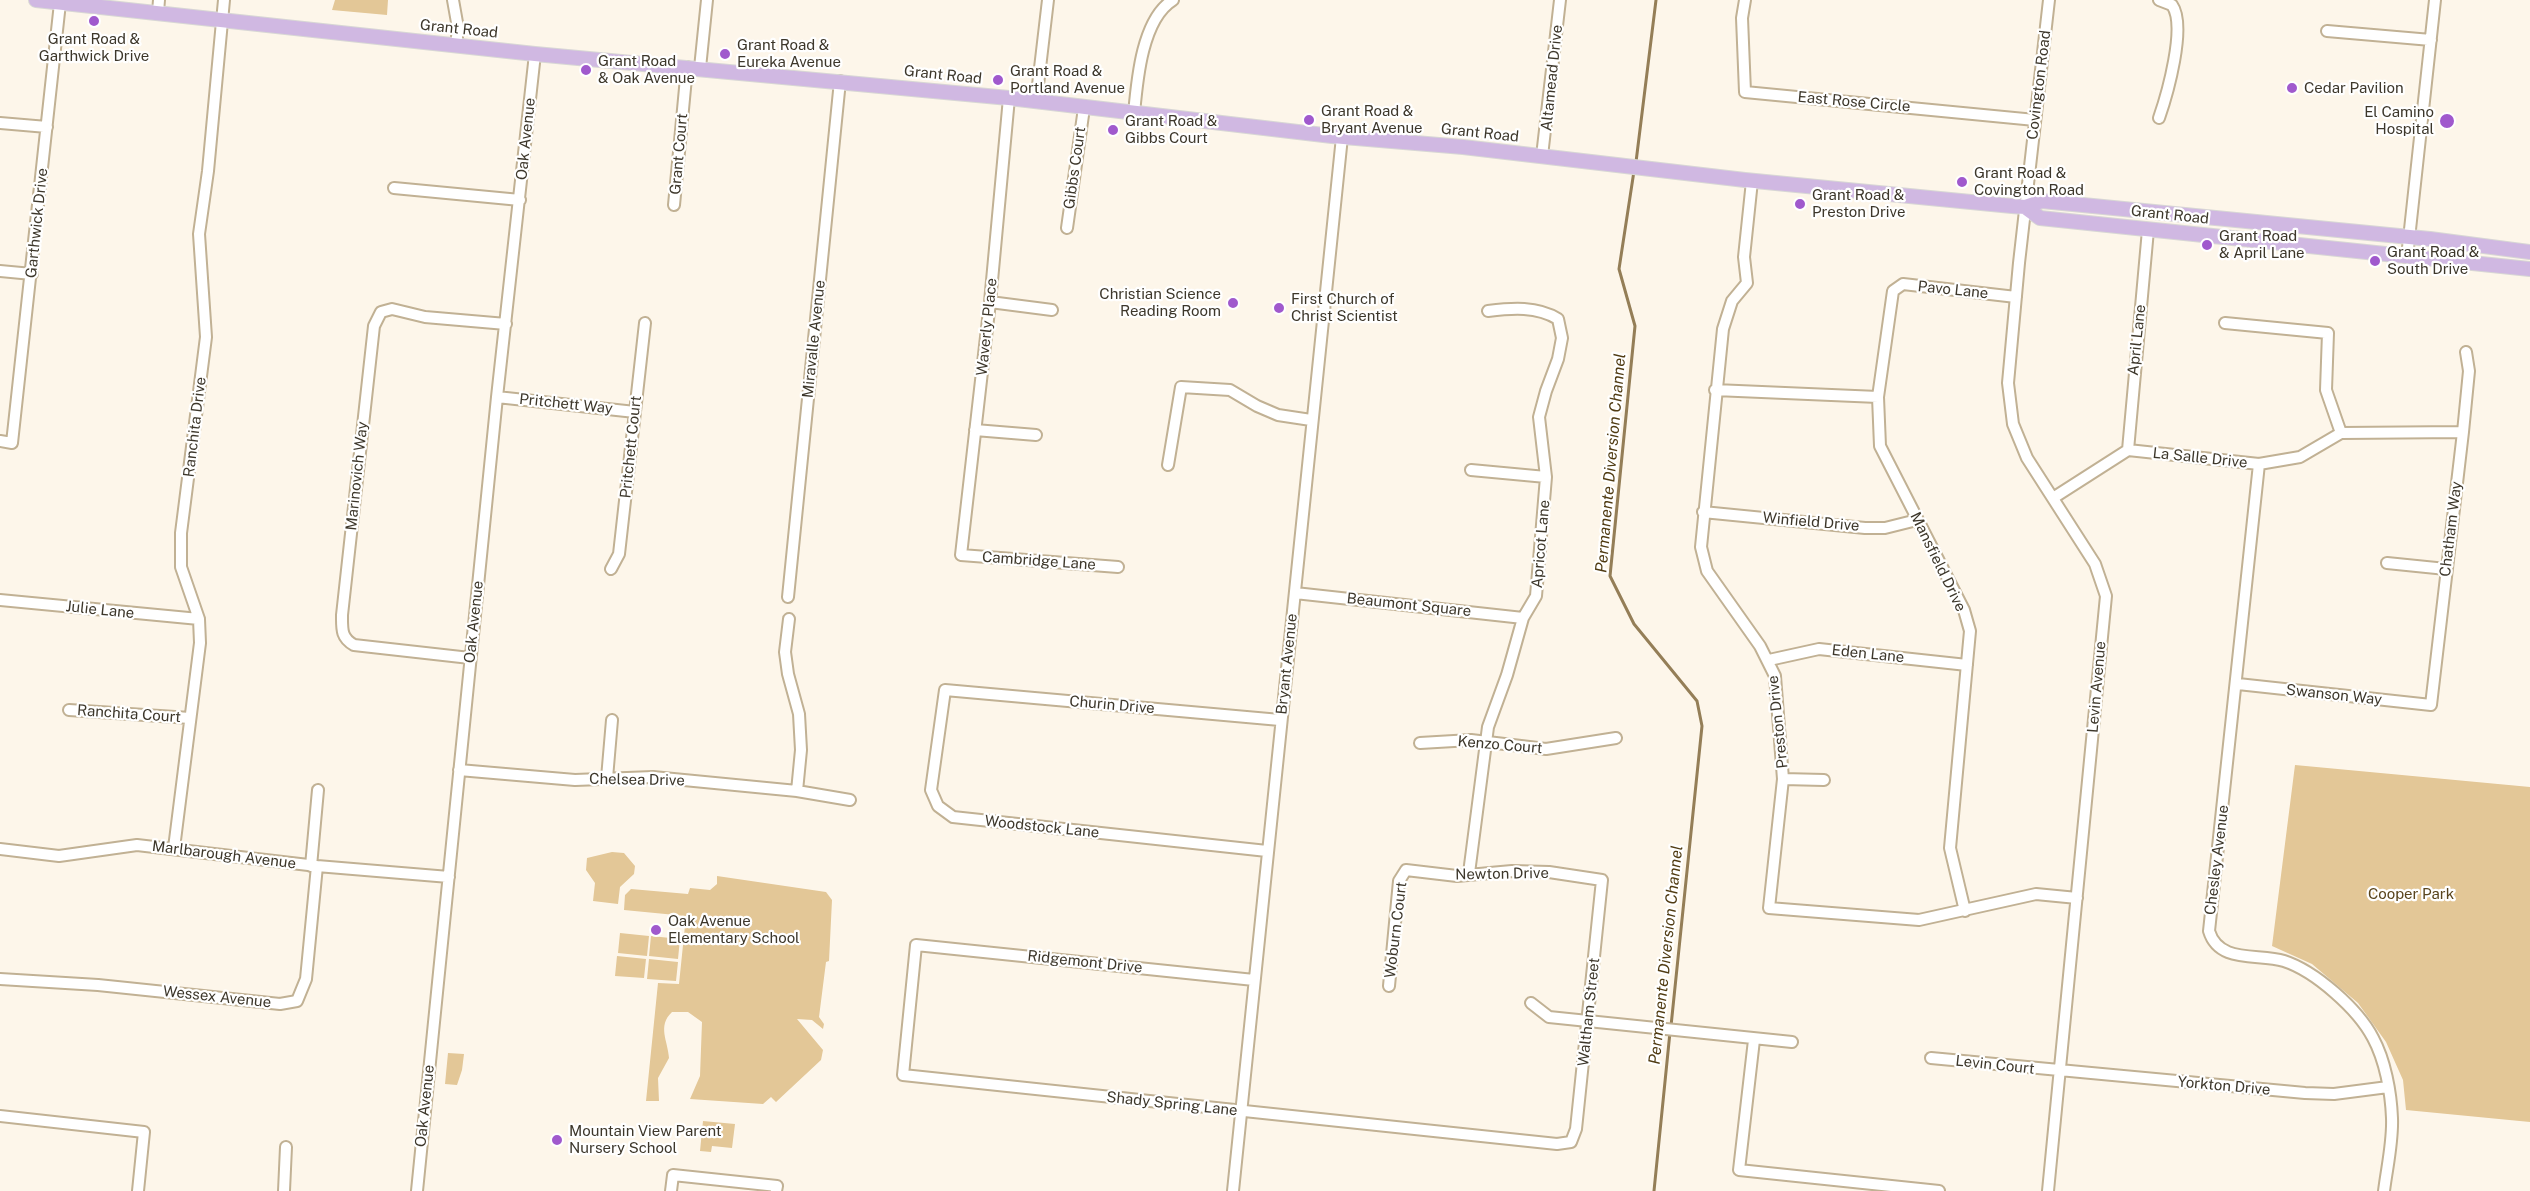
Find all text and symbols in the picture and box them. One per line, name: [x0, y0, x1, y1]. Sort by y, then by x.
marker: Grant Road & Garthwick Drive: [87, 14, 101, 28]
street label: Grant Road: [419, 16, 499, 42]
street label: Altamead Drive: [1537, 24, 1567, 132]
street label: Covington Road: [2023, 29, 2055, 141]
place label: Grant Road & Garthwick Drive: [39, 30, 149, 65]
place label: Grant Road & Eureka Avenue: [737, 36, 841, 71]
marker: Grant Road & Eureka Avenue: [718, 47, 732, 61]
place label: Grant Road & Oak Avenue: [598, 52, 695, 87]
street label: Grant Road: [903, 62, 983, 88]
place label: Grant Road & Portland Avenue: [1010, 62, 1125, 97]
marker: Grant Road & Oak Avenue: [579, 63, 593, 77]
marker: Grant Road & Portland Avenue: [991, 73, 1005, 87]
place label: Cedar Pavilion: [2304, 79, 2404, 97]
marker: Cedar Pavilion: [2285, 81, 2299, 95]
street label: East Rose Circle: [1797, 88, 1911, 116]
street label: Oak Avenue: [513, 97, 539, 181]
place label: Grant Road & Bryant Avenue: [1321, 102, 1423, 137]
place label: El Camino Hospital: [2364, 103, 2434, 138]
place label: Grant Road & Gibbs Court: [1125, 112, 1217, 147]
marker: El Camino Hospital: [2438, 112, 2456, 130]
street label: Grant Court: [666, 113, 692, 195]
marker: Grant Road & Bryant Avenue: [1302, 113, 1316, 127]
street label: Grant Road: [1440, 120, 1520, 146]
marker: Grant Road & Gibbs Court: [1106, 123, 1120, 137]
street label: Gibbs Court: [1060, 126, 1090, 210]
place label: Grant Road & Covington Road: [1974, 164, 2084, 199]
street label: Garthwick Drive: [22, 167, 52, 279]
marker: Grant Road & Covington Road: [1955, 175, 1969, 189]
place label: Grant Road & Preston Drive: [1812, 186, 1905, 221]
marker: Grant Road & Preston Drive: [1793, 197, 1807, 211]
street label: Grant Road: [2130, 202, 2210, 228]
place label: Grant Road & April Lane: [2219, 227, 2305, 262]
marker: Grant Road & April Lane: [2200, 238, 2214, 252]
place label: Grant Road & South Drive: [2387, 243, 2479, 278]
marker: Grant Road & South Drive: [2368, 254, 2382, 268]
street label: Waverly Place: [973, 277, 1001, 377]
street label: Pavo Lane: [1917, 277, 1989, 303]
street label: Miravalle Avenue: [799, 279, 829, 399]
place label: Christian Science Reading Room: [1099, 285, 1221, 320]
place label: First Church of Christ Scientist: [1291, 290, 1398, 325]
marker: Christian Science Reading Room: [1226, 296, 1240, 310]
marker: First Church of Christ Scientist: [1272, 301, 1286, 315]
street label: April Lane: [2124, 304, 2150, 376]
water label: Permanente Diversion Channel: [1592, 352, 1630, 574]
street label: Ranchita Drive: [180, 376, 210, 478]
street label: Pritchett Way: [518, 390, 614, 418]
street label: Pritchett Court: [617, 395, 645, 499]
street label: Marinovich Way: [342, 421, 372, 531]
street label: La Salle Drive: [2152, 444, 2248, 472]
street label: Chatham Way: [2436, 480, 2466, 578]
street label: Apricot Lane: [1528, 499, 1554, 589]
street label: Winfield Drive: [1762, 509, 1860, 535]
street label: Mansfield Drive: [1906, 509, 1970, 615]
street label: Cambridge Lane: [981, 548, 1097, 574]
street label: Oak Avenue: [461, 580, 487, 664]
street label: Beaumont Square: [1346, 590, 1472, 620]
street label: Julie Lane: [65, 597, 135, 623]
street label: Bryant Avenue: [1273, 613, 1301, 715]
street label: Levin Avenue: [2084, 640, 2110, 734]
street label: Eden Lane: [1831, 641, 1905, 667]
street label: Preston Drive: [1764, 675, 1792, 769]
street label: Swanson Way: [2285, 681, 2383, 709]
street label: Churin Drive: [1069, 692, 1155, 718]
street label: Ranchita Court: [76, 701, 182, 727]
street label: Kenzo Court: [1457, 732, 1543, 758]
street label: Chelsea Drive: [589, 770, 685, 790]
street label: Chesley Avenue: [2201, 804, 2233, 916]
street label: Woodstock Lane: [984, 812, 1100, 842]
street label: Marlbarough Avenue: [151, 837, 297, 873]
water label: Permanente Diversion Channel: [1645, 844, 1687, 1066]
street label: Newton Drive: [1455, 864, 1549, 884]
street label: Woburn Court: [1381, 881, 1411, 979]
park label: Cooper Park: [2368, 885, 2454, 903]
place label: Oak Avenue Elementary School: [668, 912, 800, 947]
marker: Oak Avenue Elementary School: [649, 923, 663, 937]
street label: Ridgemont Drive: [1027, 947, 1143, 977]
street label: Waltham Street: [1574, 957, 1604, 1067]
street label: Wessex Avenue: [162, 982, 272, 1012]
street label: Levin Court: [1955, 1052, 2035, 1078]
street label: Oak Avenue: [412, 1064, 438, 1148]
street label: Yorkton Drive: [2177, 1073, 2271, 1099]
street label: Shady Spring Lane: [1106, 1088, 1238, 1120]
place label: Mountain View Parent Nursery School: [569, 1122, 722, 1157]
marker: Mountain View Parent Nursery School: [550, 1133, 564, 1147]

